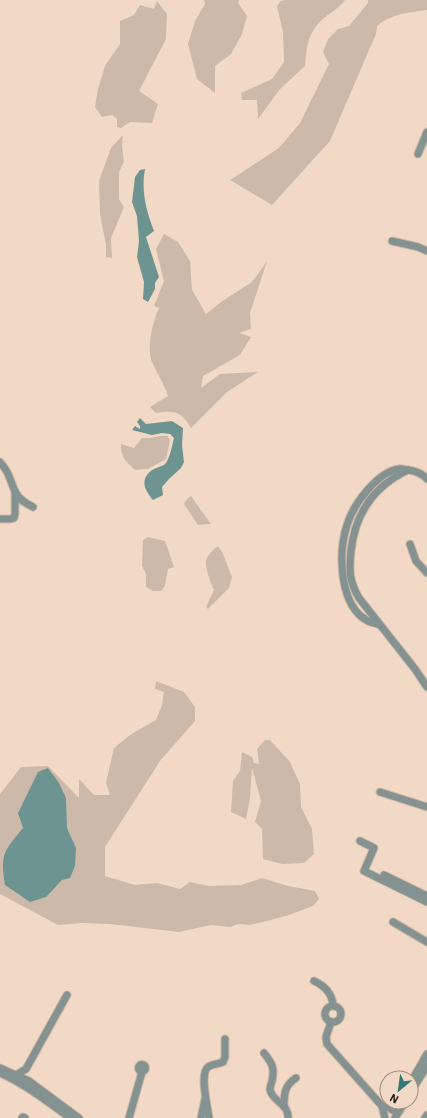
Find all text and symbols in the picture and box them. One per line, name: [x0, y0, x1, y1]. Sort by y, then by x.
north arrow: [379, 1070, 419, 1110]
text: N: [387, 1091, 401, 1107]

